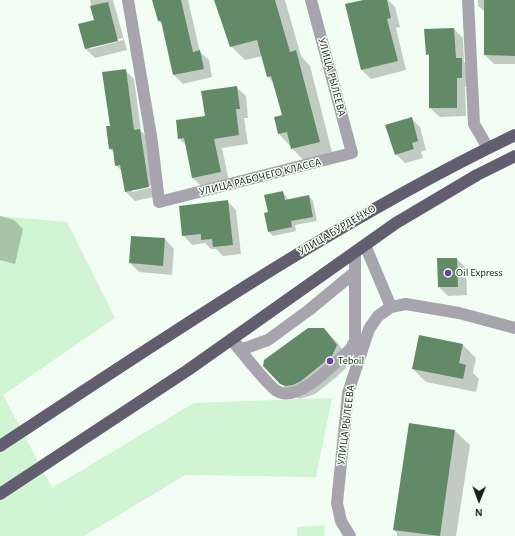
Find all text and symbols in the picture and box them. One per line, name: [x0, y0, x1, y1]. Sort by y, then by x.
street label: УЛИЦА РЫЛЕЕВА: [315, 36, 349, 118]
street label: УЛИЦА РАБОЧЕГО КЛАССА: [198, 155, 322, 199]
street label: УЛИЦА БУРДЕНКО: [296, 202, 378, 258]
place label: Oil Express: [456, 266, 503, 280]
marker: Oil Express: [443, 268, 453, 278]
place label: Teboil: [338, 354, 364, 368]
marker: Teboil: [325, 356, 335, 366]
street label: УЛИЦА РЫЛЕЕВА: [335, 384, 357, 466]
north arrow: [459, 480, 499, 520]
text: N: [475, 507, 483, 518]

